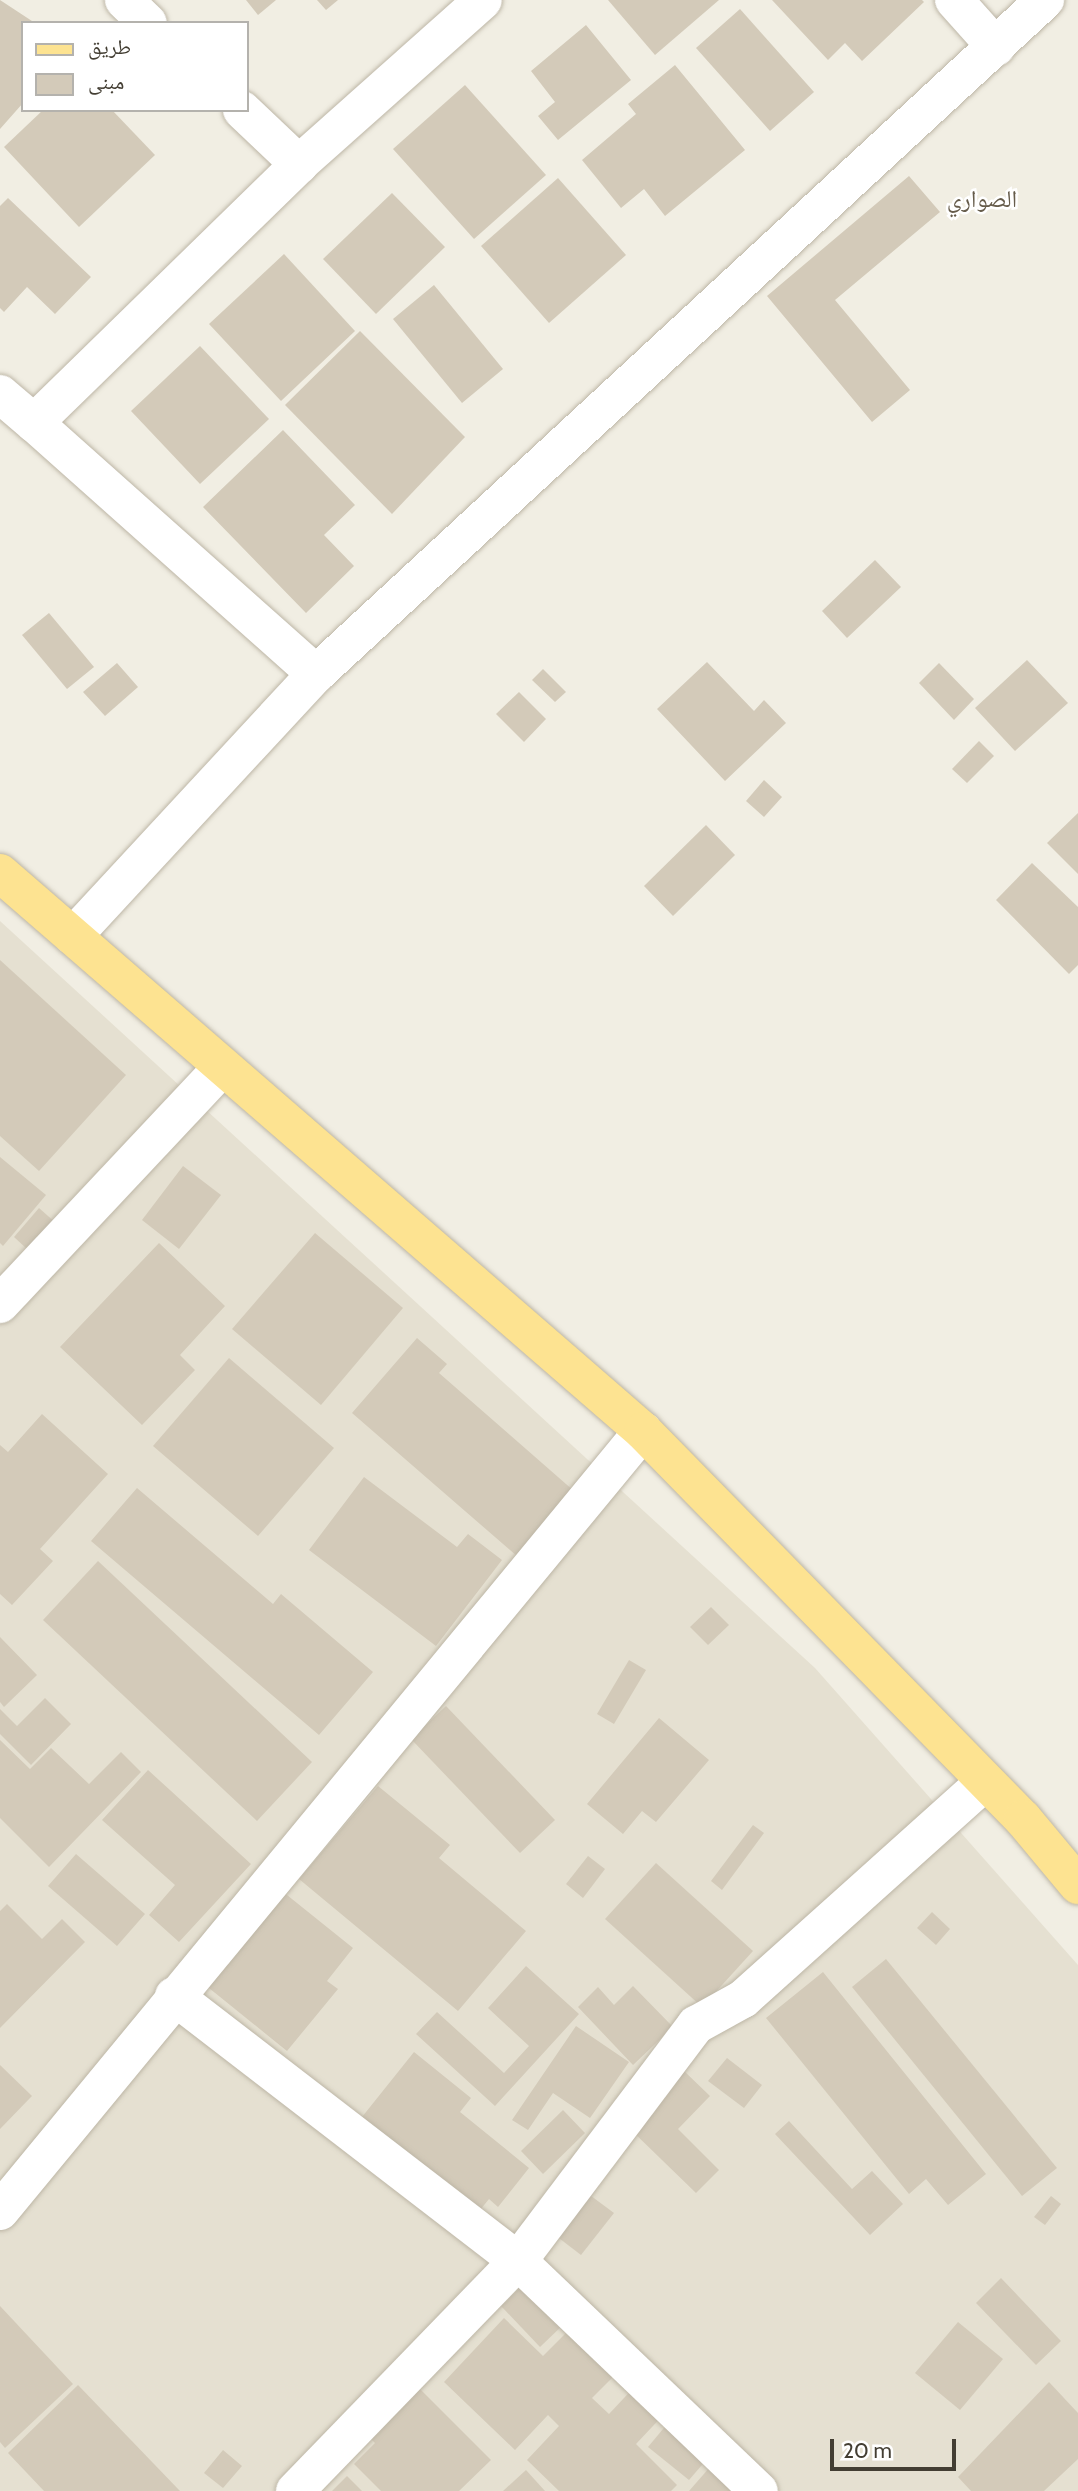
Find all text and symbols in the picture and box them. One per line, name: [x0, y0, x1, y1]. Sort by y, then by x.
legend: [21, 21, 248, 112]
text: طريق: [88, 34, 131, 59]
text: مبنى: [88, 69, 124, 94]
district label: الصواري: [947, 185, 1017, 213]
scale bar: [833, 2424, 959, 2468]
text: 20 m: [843, 2438, 892, 2463]

